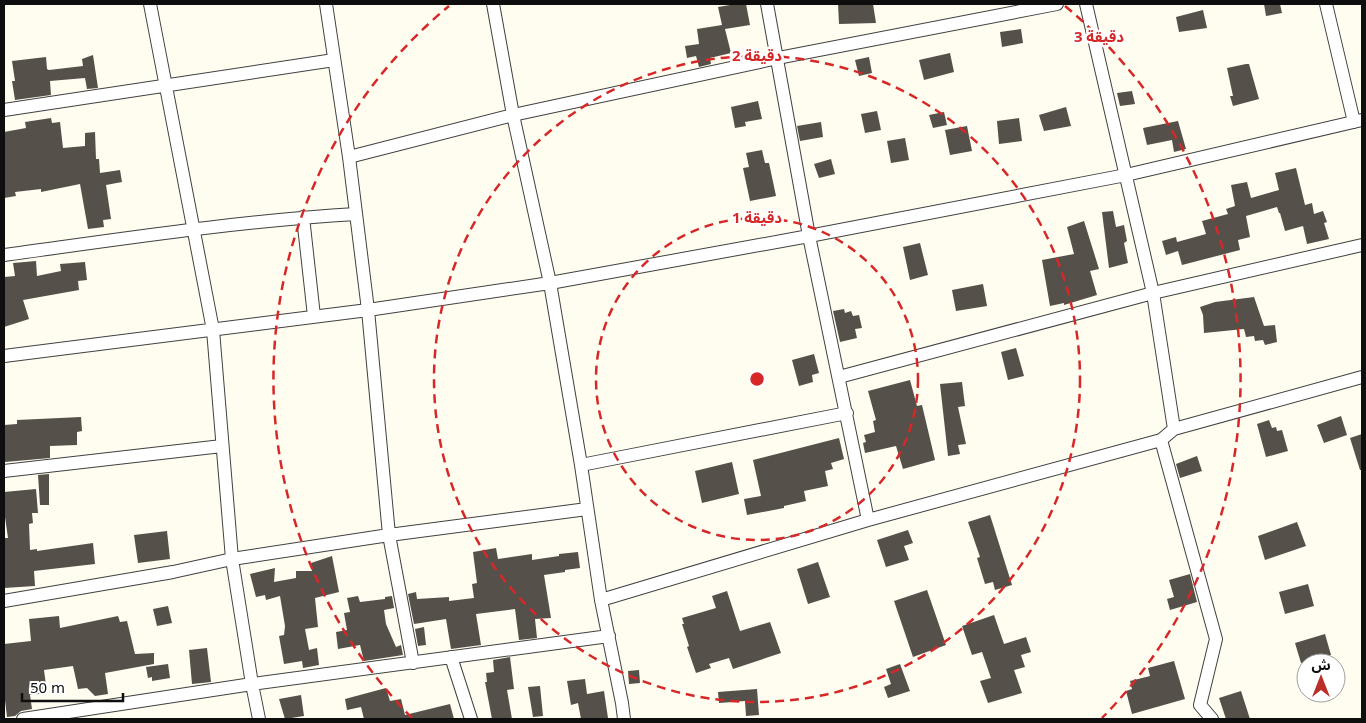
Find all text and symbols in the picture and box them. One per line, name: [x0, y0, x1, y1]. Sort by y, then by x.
text: 3 دقيقة: [1074, 21, 1124, 53]
text: 2 دقيقة: [732, 40, 782, 72]
text: 1 دقيقة: [732, 202, 782, 234]
centre of rings: [748, 370, 766, 388]
text: ش: [1311, 651, 1331, 680]
north arrow: [1296, 653, 1346, 703]
scale bar: [22, 670, 124, 702]
text: 50 m: [30, 672, 65, 704]

